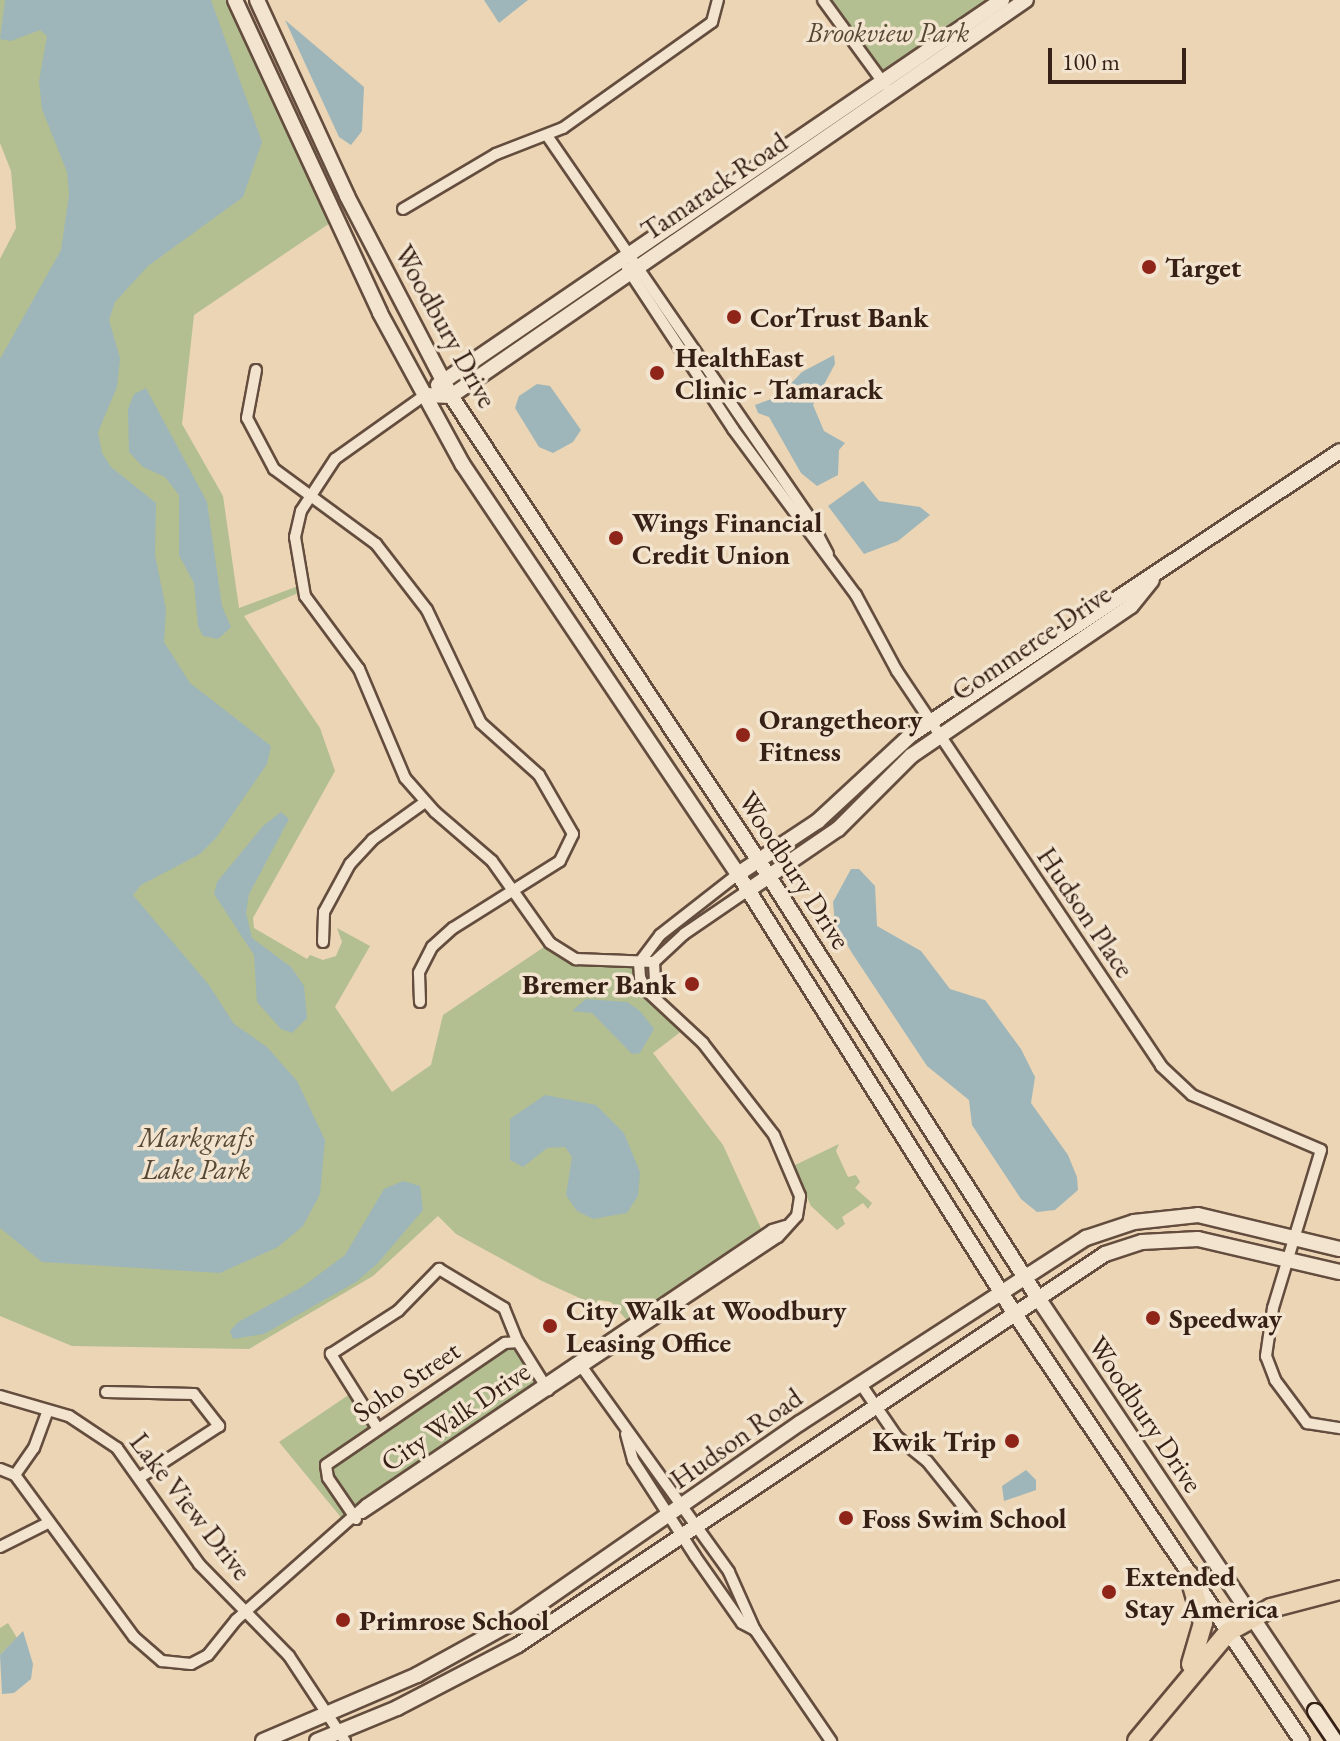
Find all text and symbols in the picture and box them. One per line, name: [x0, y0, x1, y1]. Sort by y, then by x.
park label: Brookview Park: [807, 15, 969, 49]
scale bar: [1052, 32, 1190, 82]
text: 100 m: [1062, 46, 1120, 77]
street label: Tamarack Road: [634, 125, 794, 247]
street label: Woodbury Drive: [387, 239, 505, 413]
place label: Target: [1165, 250, 1241, 284]
marker: Target: [1140, 258, 1158, 276]
place label: CorTrust Bank: [750, 300, 928, 334]
marker: CorTrust Bank: [725, 308, 743, 326]
place label: HealthEast Clinic - Tamarack: [675, 340, 883, 406]
marker: HealthEast Clinic - Tamarack: [646, 362, 668, 384]
place label: Wings Financial Credit Union: [632, 505, 822, 571]
marker: Wings Financial Credit Union: [607, 529, 625, 547]
street label: Commerce Drive: [945, 576, 1117, 708]
place label: Orangetheory Fitness: [759, 702, 922, 768]
marker: Orangetheory Fitness: [734, 726, 752, 744]
street label: Woodbury Drive: [732, 785, 858, 955]
street label: Hudson Place: [1030, 840, 1142, 984]
place label: Bremer Bank: [522, 967, 676, 1001]
marker: Bremer Bank: [683, 975, 701, 993]
park label: Markgrafs Lake Park: [138, 1120, 254, 1186]
place label: City Walk at Woodbury Leasing Office: [566, 1293, 846, 1359]
place label: Speedway: [1169, 1301, 1282, 1335]
marker: Speedway: [1144, 1309, 1162, 1327]
marker: City Walk at Woodbury Leasing Office: [541, 1317, 559, 1335]
street label: Woodbury Drive: [1081, 1330, 1211, 1498]
street label: Soho Street: [346, 1333, 466, 1429]
street label: City Walk Drive: [374, 1354, 536, 1478]
street label: Hudson Road: [663, 1380, 809, 1496]
place label: Kwik Trip: [872, 1424, 996, 1458]
street label: Lake View Drive: [123, 1426, 259, 1586]
marker: Kwik Trip: [1003, 1432, 1021, 1450]
place label: Foss Swim School: [862, 1501, 1067, 1535]
marker: Foss Swim School: [837, 1509, 855, 1527]
place label: Extended Stay America: [1125, 1559, 1279, 1625]
marker: Extended Stay America: [1100, 1583, 1118, 1601]
place label: Primrose School: [359, 1603, 549, 1637]
marker: Primrose School: [334, 1611, 352, 1629]

